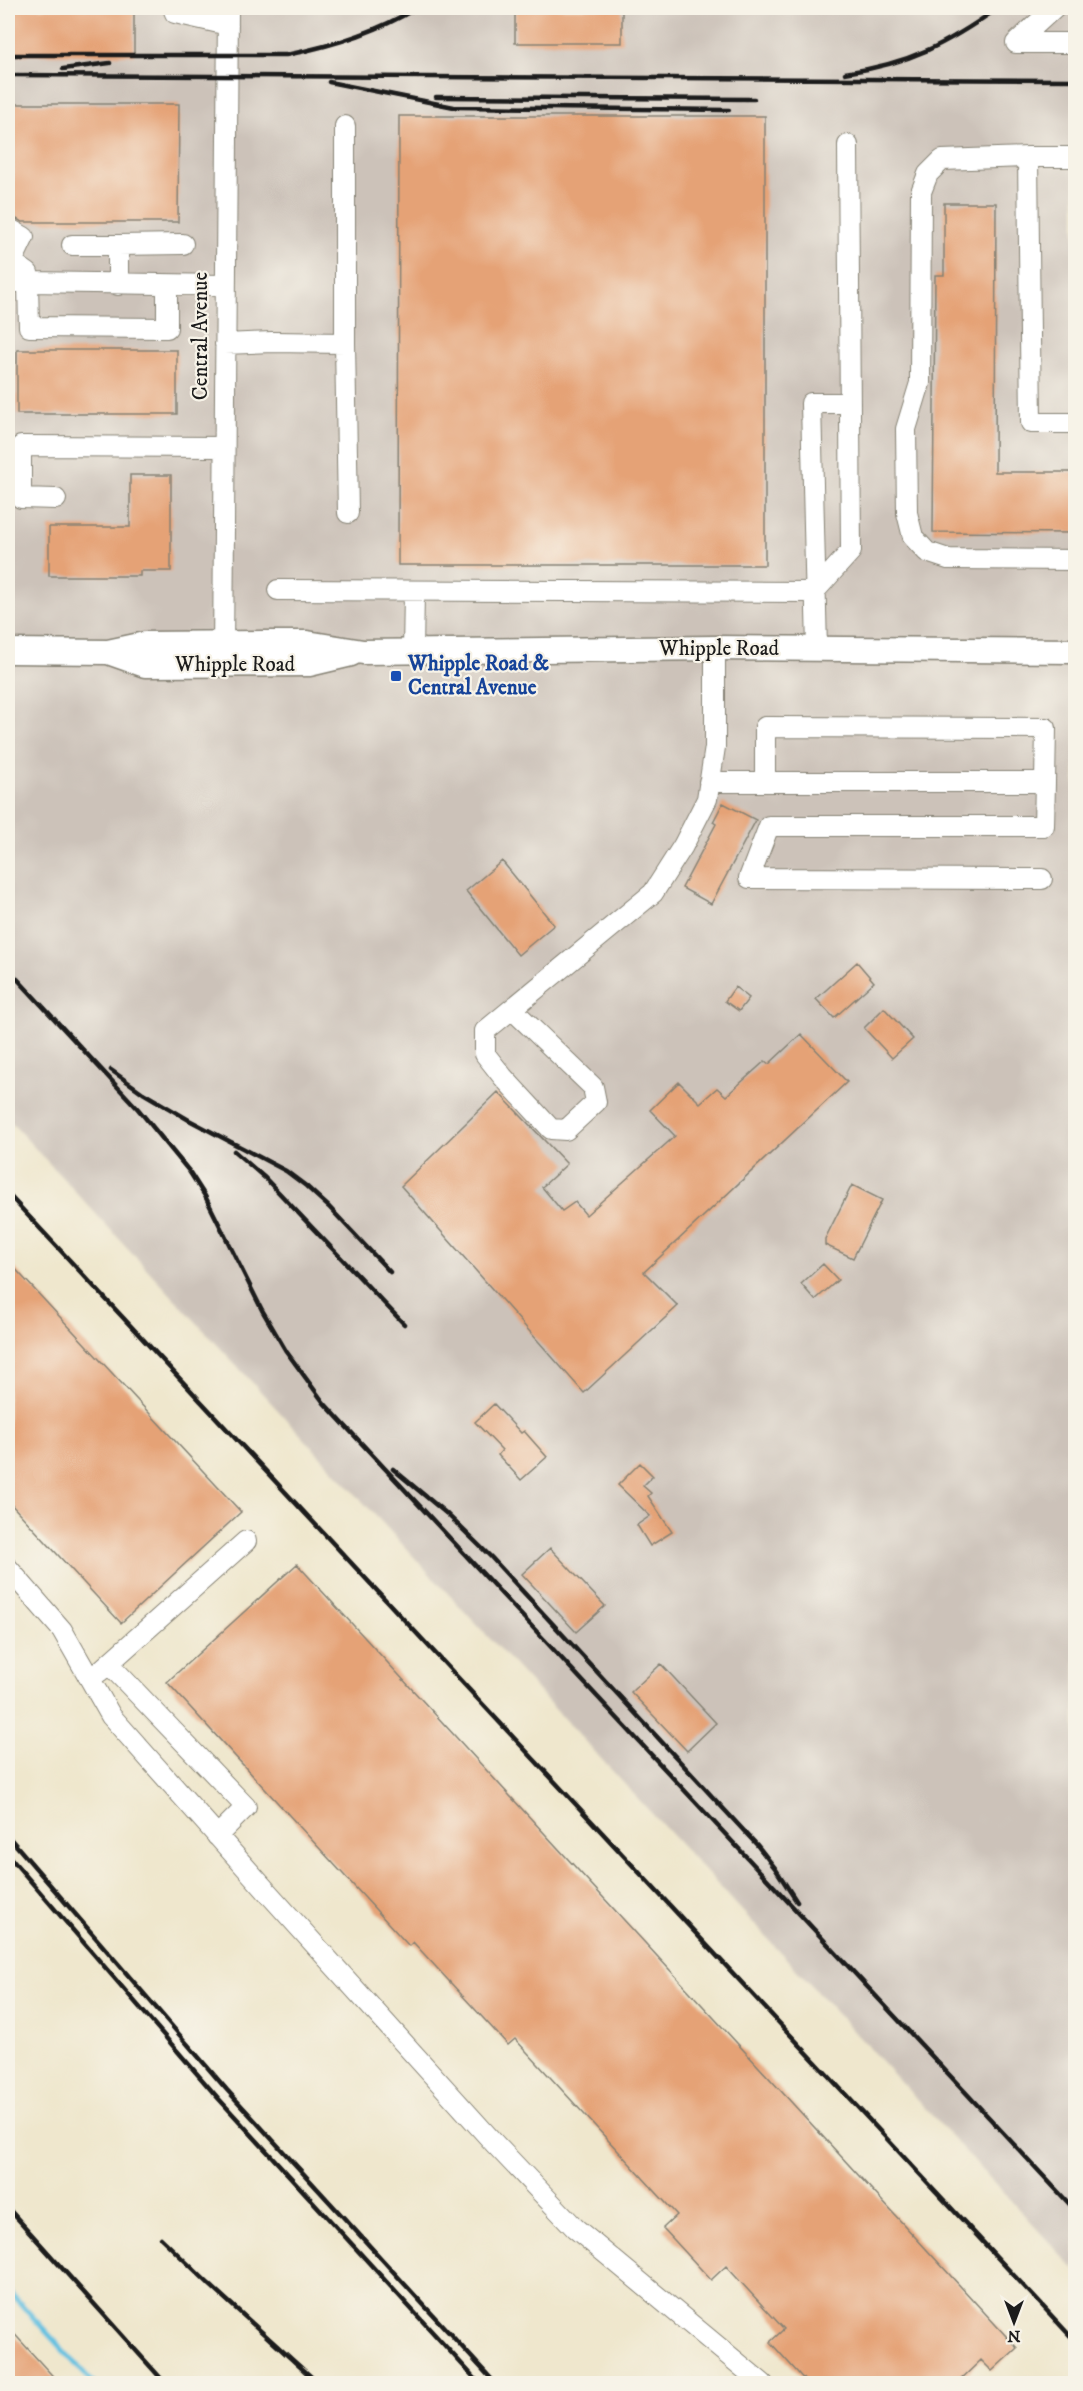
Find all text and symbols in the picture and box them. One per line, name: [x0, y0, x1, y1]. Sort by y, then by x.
street label: Central Avenue: [188, 272, 214, 400]
street label: Whipple Road: [658, 636, 780, 662]
place label: Whipple Road & Central Avenue: [407, 651, 549, 701]
street label: Whipple Road: [174, 652, 296, 678]
marker: Whipple Road & Central Avenue: [389, 669, 403, 683]
north arrow: [984, 2292, 1044, 2352]
text: N: [1007, 2326, 1021, 2346]

